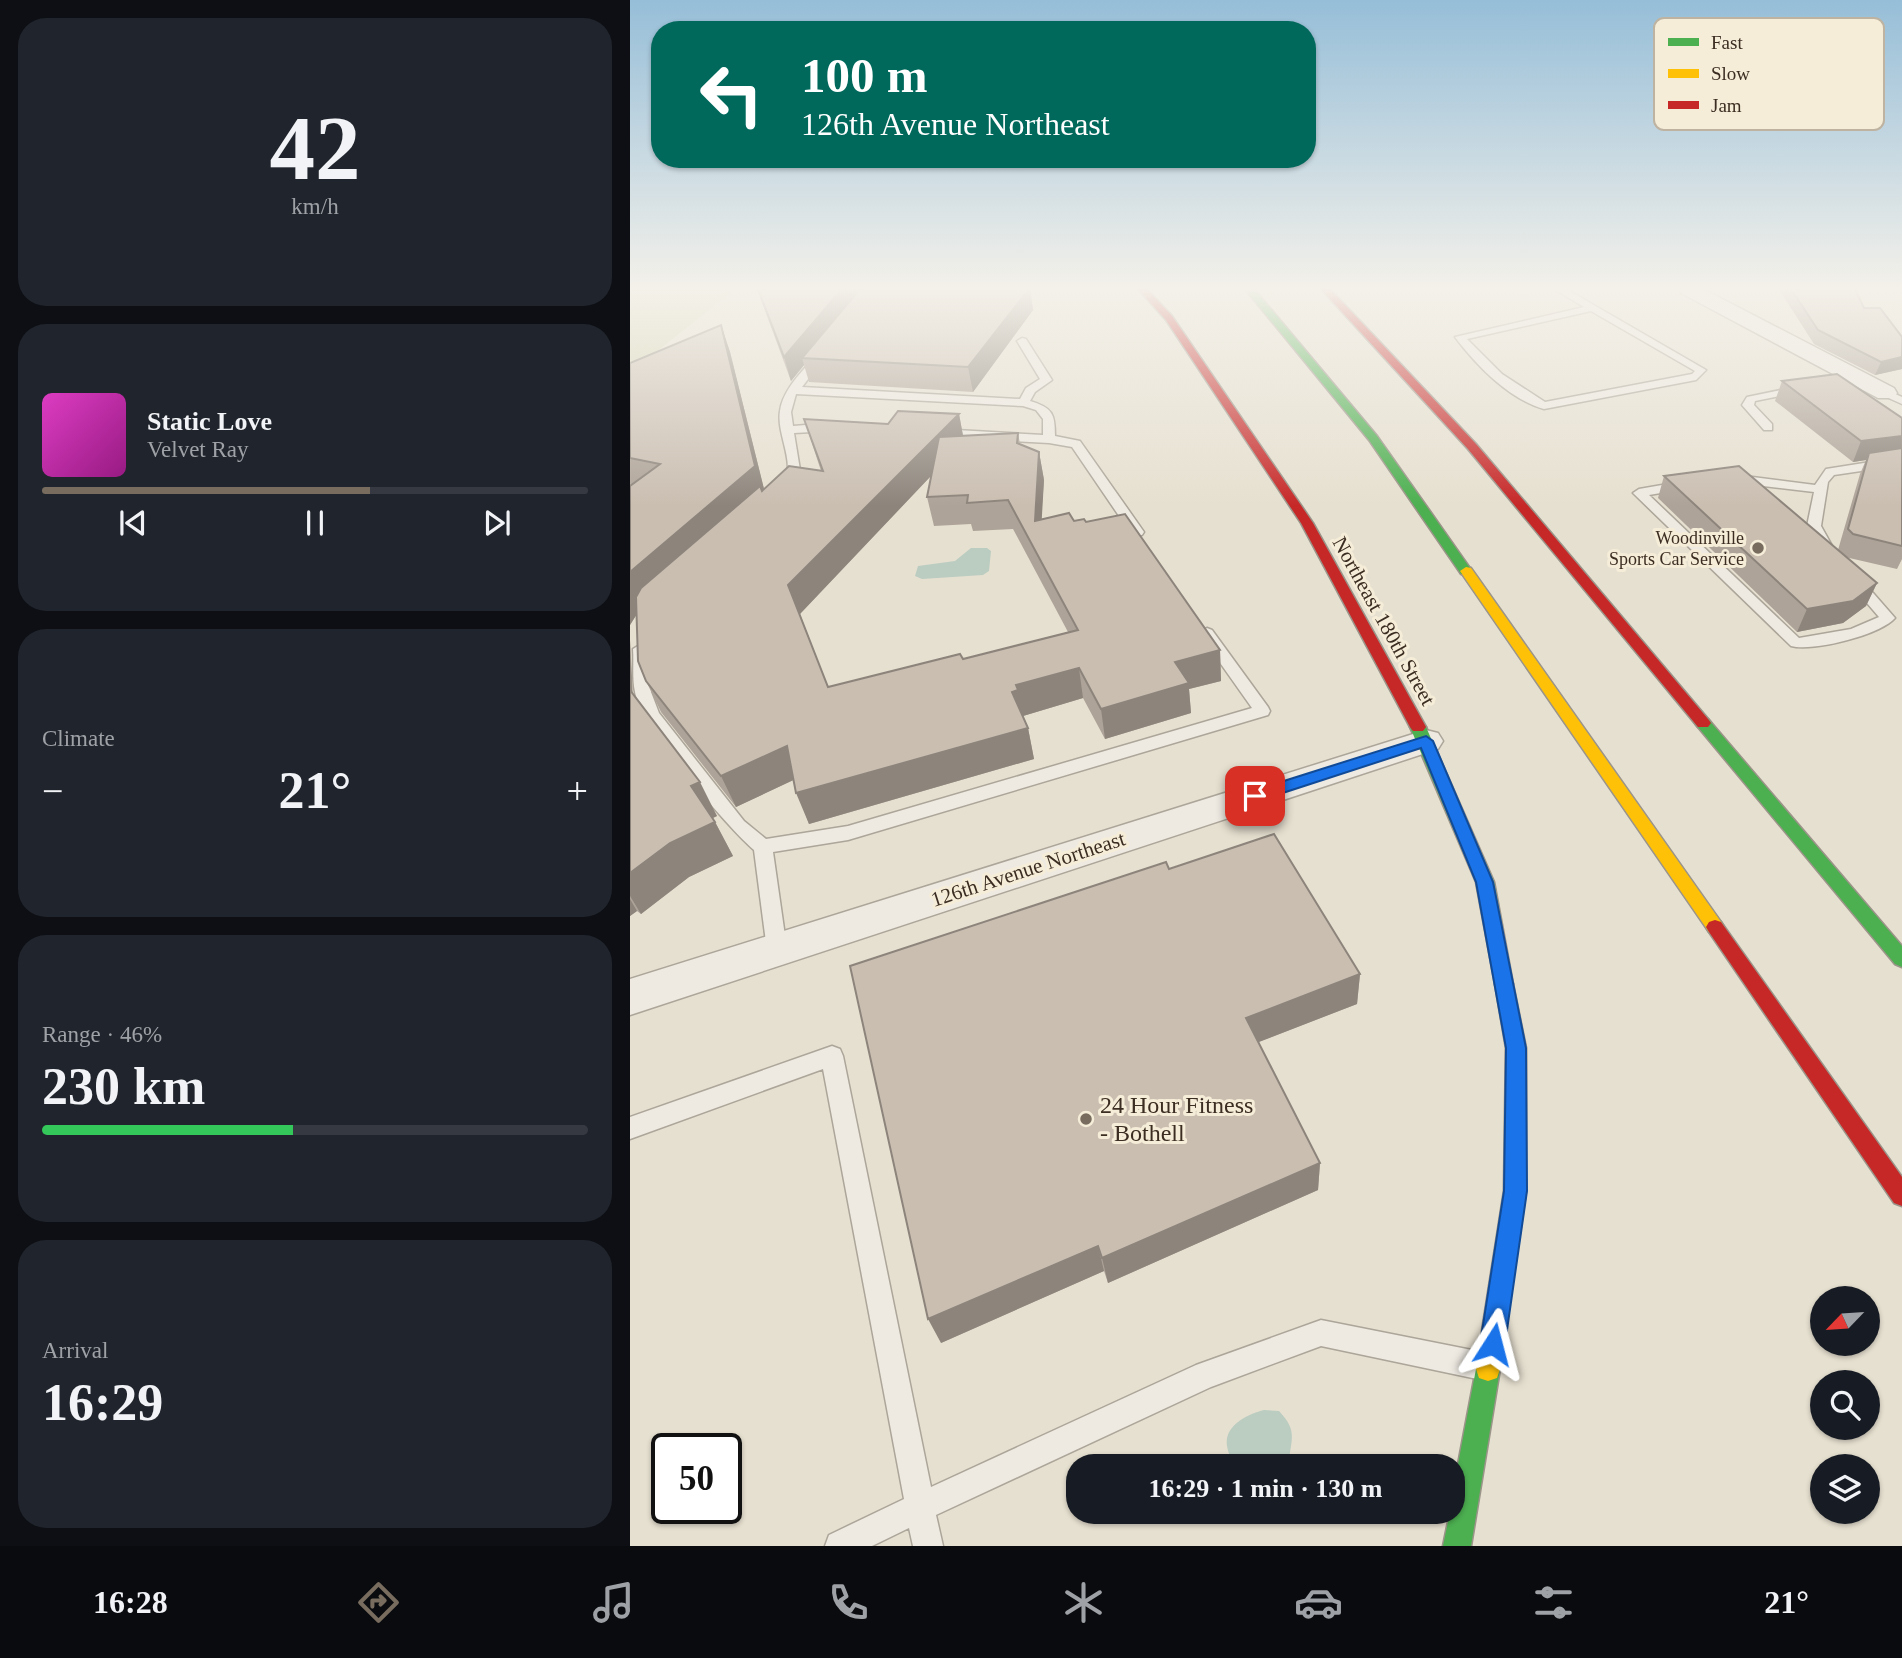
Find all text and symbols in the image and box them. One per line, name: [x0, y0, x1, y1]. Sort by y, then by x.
legend: [1654, 18, 1884, 130]
text: Fast: [1711, 32, 1743, 53]
text: 100 m: [801, 48, 928, 103]
icon: left: [686, 49, 777, 140]
text: Slow: [1711, 63, 1750, 84]
text: Jam: [1711, 95, 1742, 116]
text: 42: [270, 98, 361, 199]
text: 126th Avenue Northeast: [801, 106, 1110, 142]
text: km/h: [291, 194, 339, 219]
text: Static Love: [147, 407, 272, 436]
text: Velvet Ray: [147, 437, 249, 462]
icon: previous: [114, 504, 152, 542]
icon: pause: [296, 504, 334, 542]
icon: next: [478, 504, 516, 542]
place label: Woodinville Sports Car Service: [1609, 528, 1744, 569]
street label: Northeast 180th Street: [1328, 533, 1440, 710]
marker: Woodinville Sports Car Service: [1750, 540, 1766, 556]
text: Climate: [42, 726, 115, 751]
text: 21°: [279, 762, 351, 819]
pin: [1225, 766, 1285, 826]
text: −: [42, 770, 63, 812]
text: +: [567, 770, 588, 812]
icon: arrive: [1236, 777, 1274, 815]
street label: 126th Avenue Northeast: [928, 826, 1128, 912]
text: Range · 46%: [42, 1022, 162, 1047]
text: 230 km: [42, 1058, 205, 1115]
place label: 24 Hour Fitness - Bothell: [1100, 1092, 1253, 1146]
marker: 24 Hour Fitness - Bothell: [1078, 1111, 1094, 1127]
north arrow: [1810, 1286, 1880, 1356]
map controls: [1810, 1286, 1880, 1524]
position arrow: [1456, 1307, 1530, 1381]
text: Arrival: [42, 1338, 108, 1363]
button: search: [1810, 1370, 1880, 1440]
text: 16:29: [42, 1374, 163, 1431]
speed limit sign: 50: [651, 1433, 742, 1524]
button: layers: [1810, 1454, 1880, 1524]
text: 16:29 · 1 min · 130 m: [1149, 1474, 1383, 1503]
icon: directions: [354, 1578, 403, 1627]
icon: music: [589, 1578, 638, 1627]
icon: phone: [824, 1578, 873, 1627]
icon: climate: [1059, 1578, 1108, 1627]
icon: car: [1294, 1578, 1343, 1627]
icon: filters: [1529, 1578, 1578, 1627]
text: 16:28: [93, 1584, 168, 1620]
text: 21°: [1764, 1584, 1809, 1620]

